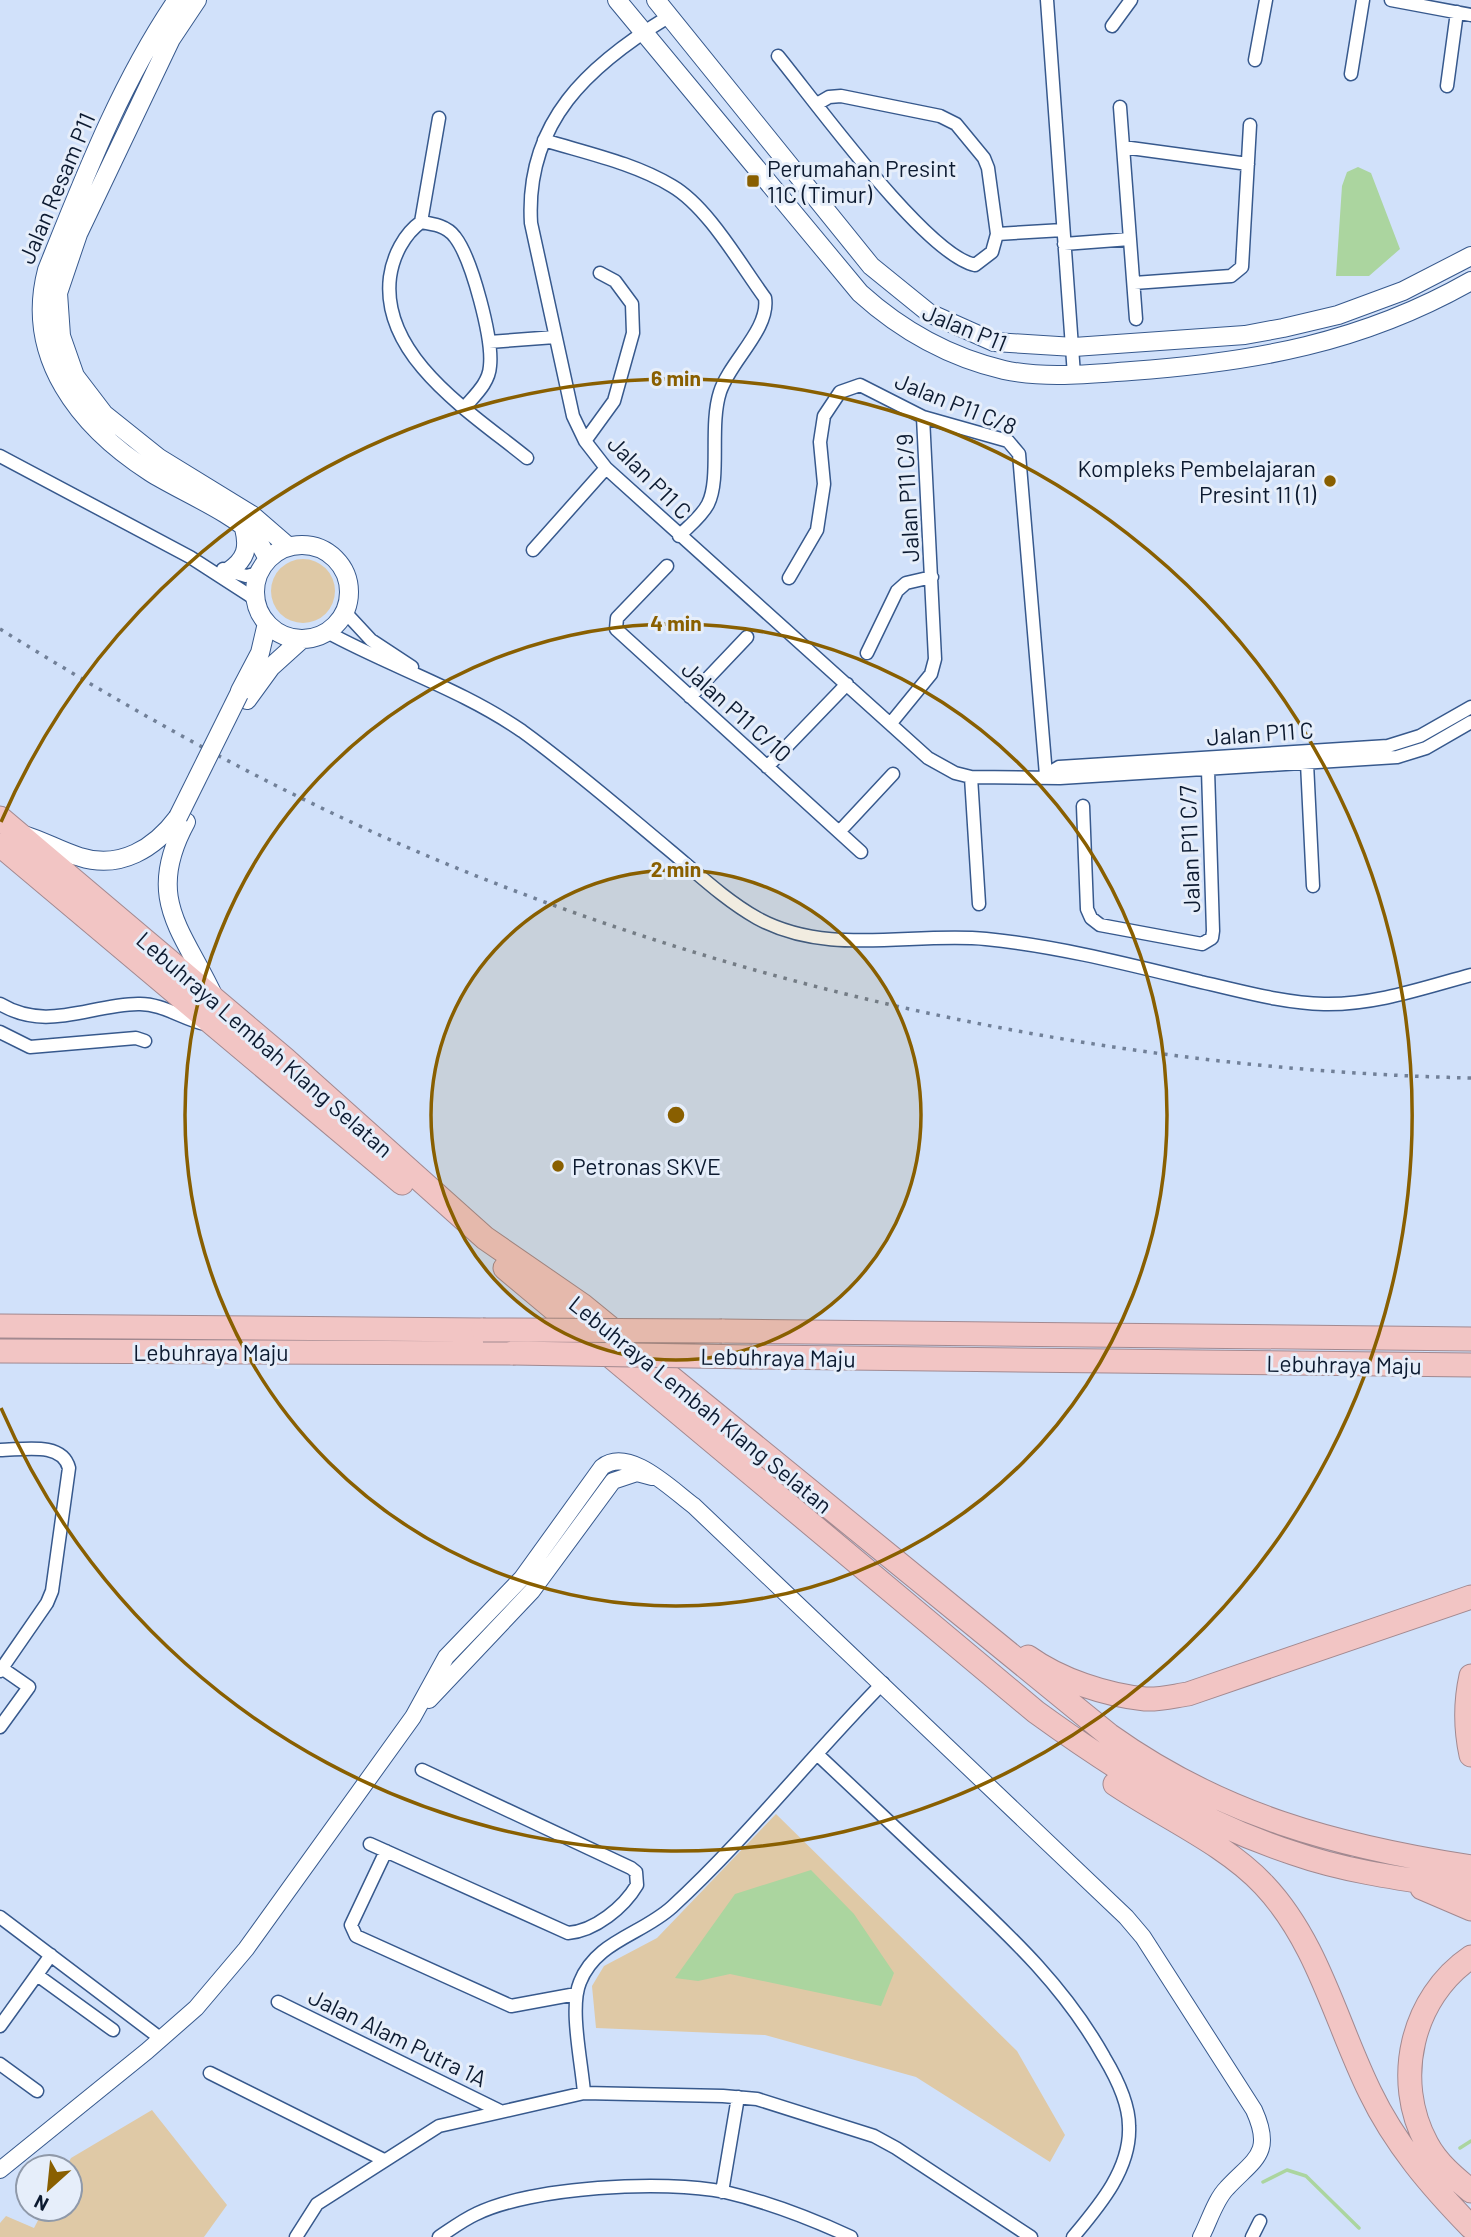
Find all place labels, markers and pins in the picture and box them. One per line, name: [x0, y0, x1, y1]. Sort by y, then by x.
place label: Perumahan Presint 11C (Timur): [767, 154, 957, 208]
marker: Perumahan Presint 11C (Timur): [745, 173, 761, 189]
place label: Kompleks Pembelajaran Presint 11 (1): [1077, 454, 1317, 508]
marker: Kompleks Pembelajaran Presint 11 (1): [1322, 473, 1338, 489]
centre of rings: [664, 1103, 688, 1127]
place label: Petronas SKVE: [572, 1152, 721, 1180]
marker: Petronas SKVE: [550, 1158, 566, 1174]

